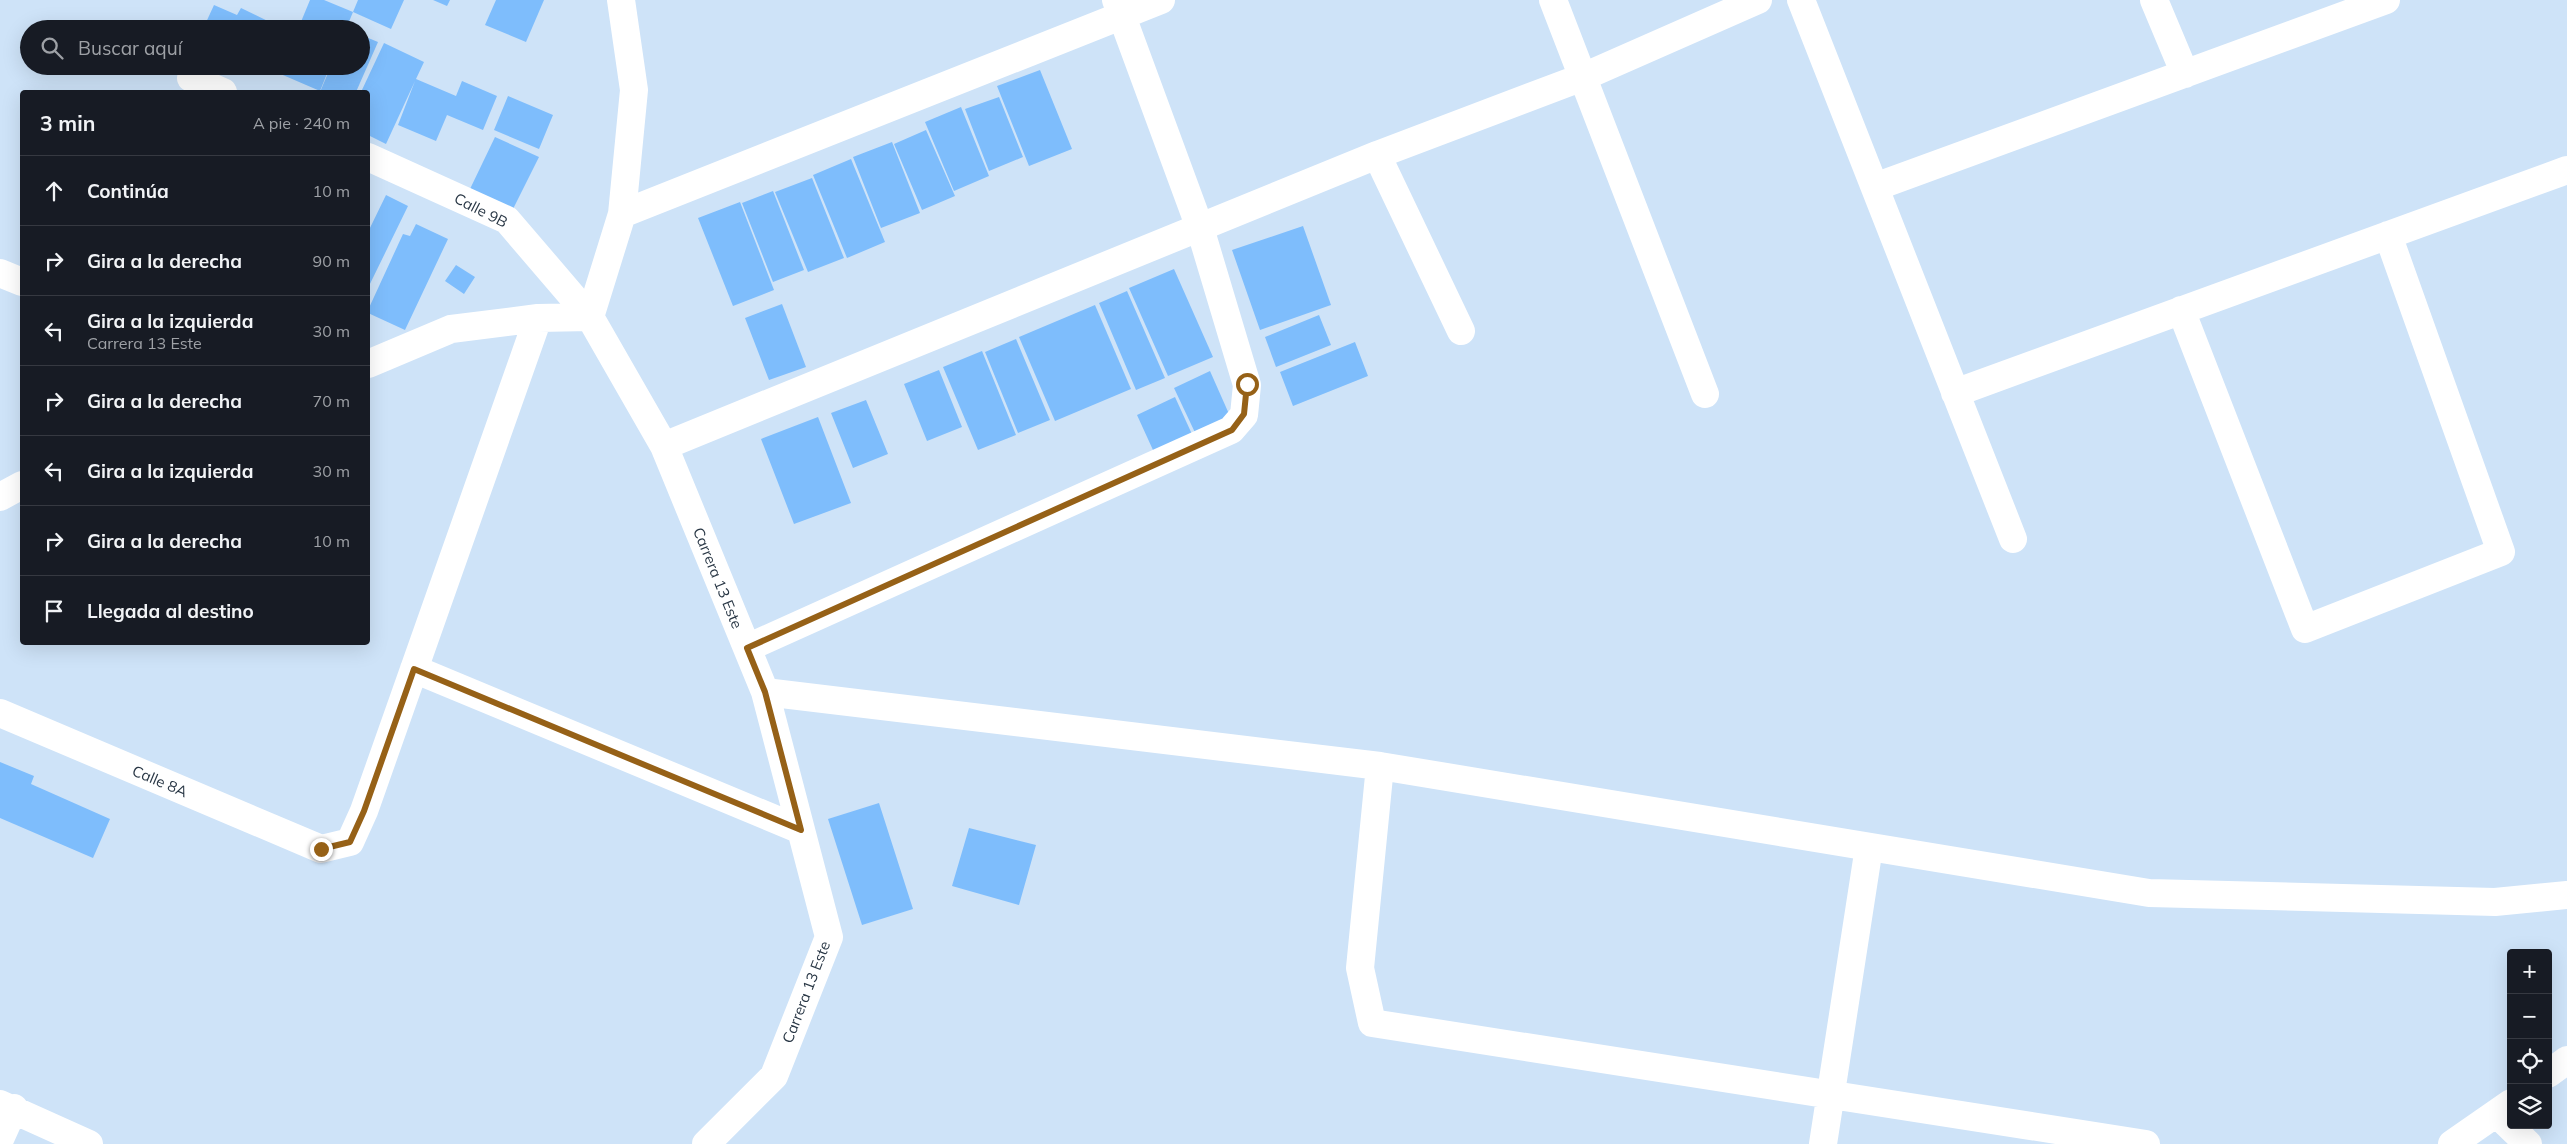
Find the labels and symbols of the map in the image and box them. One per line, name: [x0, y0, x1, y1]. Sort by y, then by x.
street label: Calle 9B: [451, 188, 511, 232]
route start: [1236, 373, 1259, 396]
street label: Carrera 13 Este: [689, 525, 747, 631]
street label: Calle 8A: [129, 761, 191, 801]
route end: [310, 838, 333, 861]
street label: Carrera 13 Este: [778, 938, 834, 1046]

